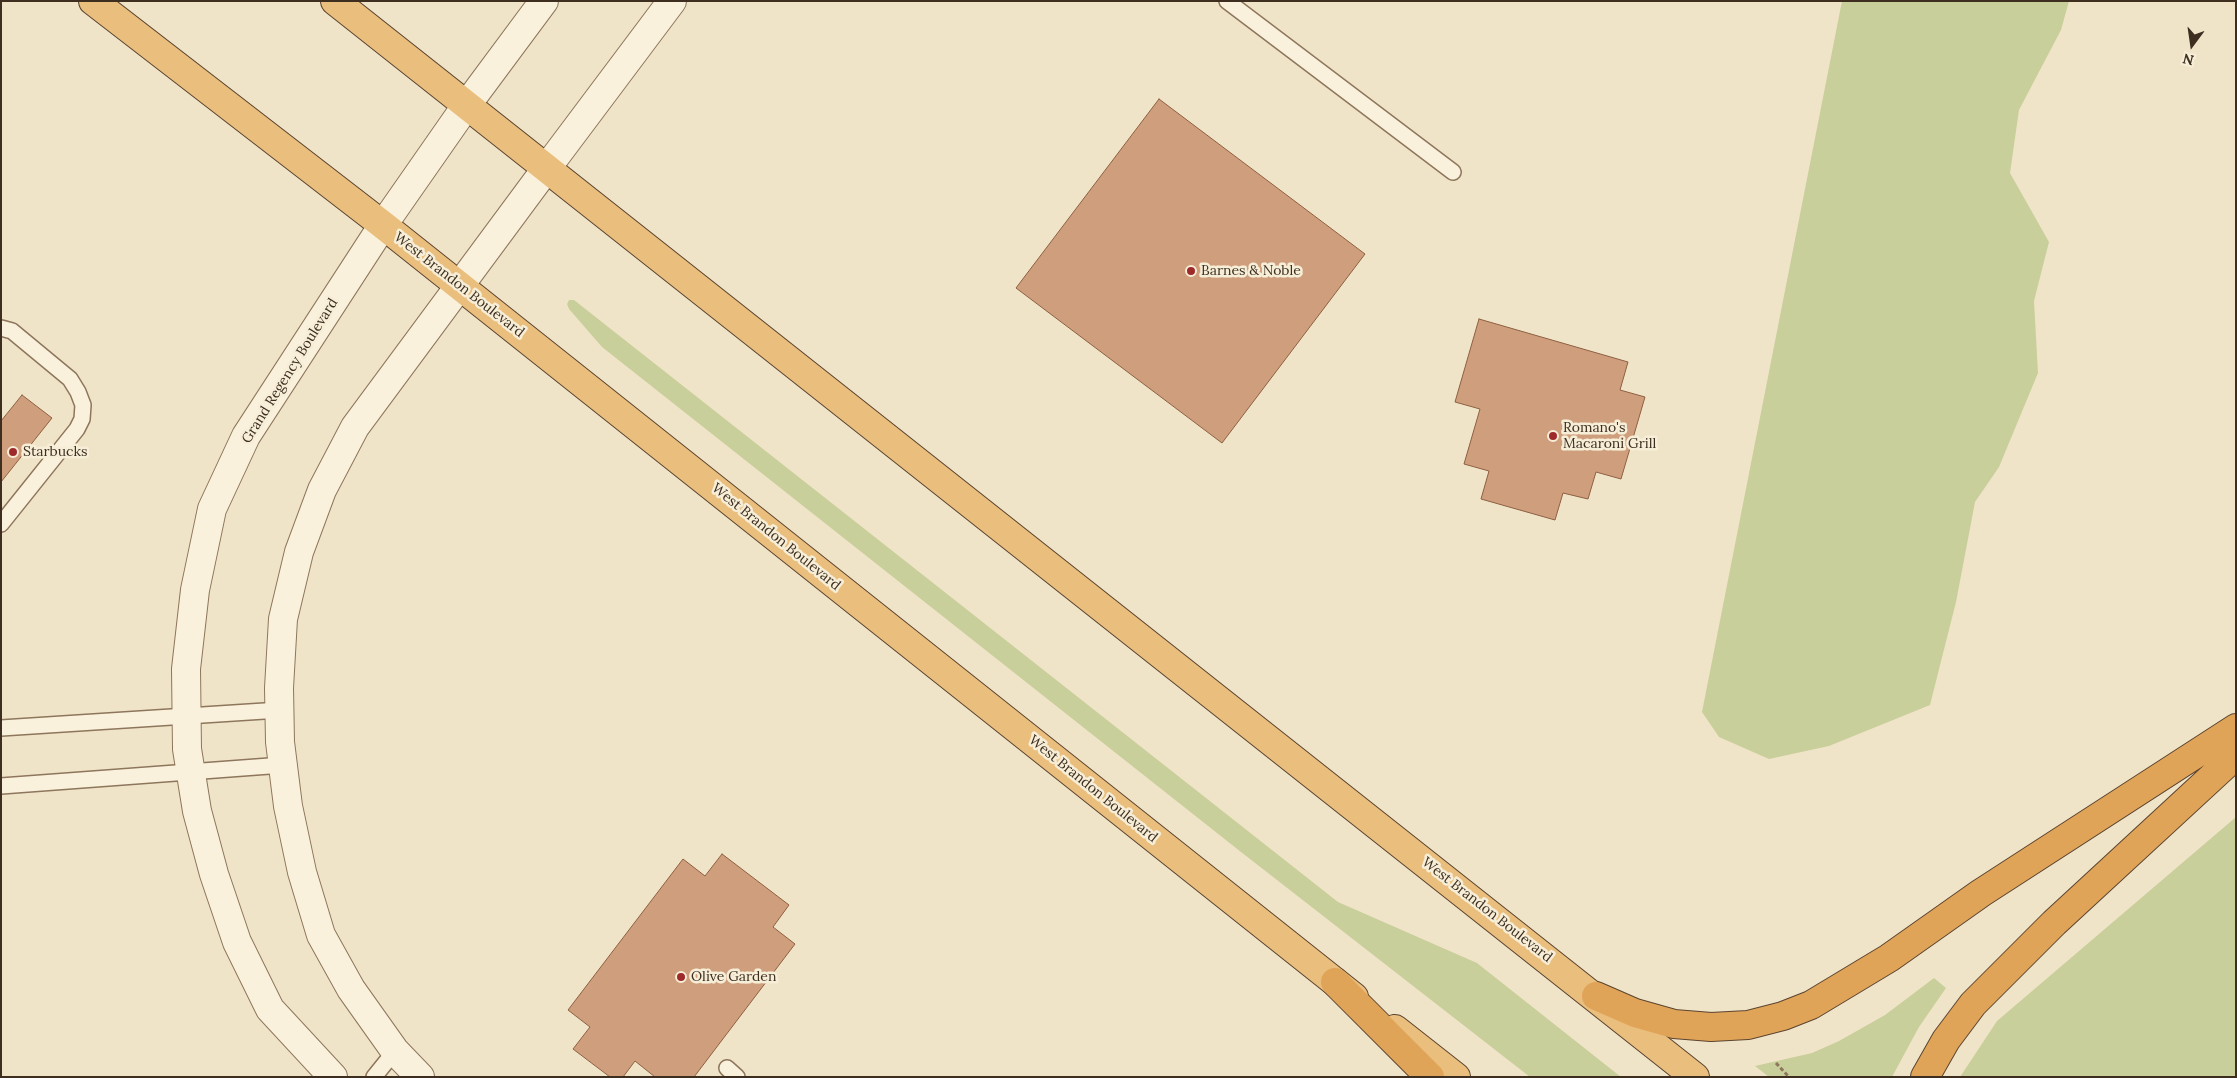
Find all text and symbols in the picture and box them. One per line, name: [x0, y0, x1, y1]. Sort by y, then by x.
north arrow: [2167, 20, 2217, 70]
text: N: [2181, 50, 2196, 70]
street label: West Brandon Boulevard: [391, 229, 527, 341]
place label: Barnes & Noble: [1201, 263, 1301, 279]
marker: Barnes & Noble: [1185, 265, 1197, 277]
street label: Grand Regency Boulevard: [238, 295, 342, 447]
place label: Romano's Macaroni Grill: [1563, 420, 1656, 452]
marker: Romano's Macaroni Grill: [1547, 430, 1559, 442]
place label: Starbucks: [23, 444, 87, 460]
marker: Starbucks: [7, 446, 19, 458]
street label: West Brandon Boulevard: [708, 480, 844, 594]
street label: West Brandon Boulevard: [1025, 732, 1161, 846]
street label: West Brandon Boulevard: [1419, 854, 1555, 966]
place label: Olive Garden: [691, 969, 776, 985]
marker: Olive Garden: [675, 971, 687, 983]

